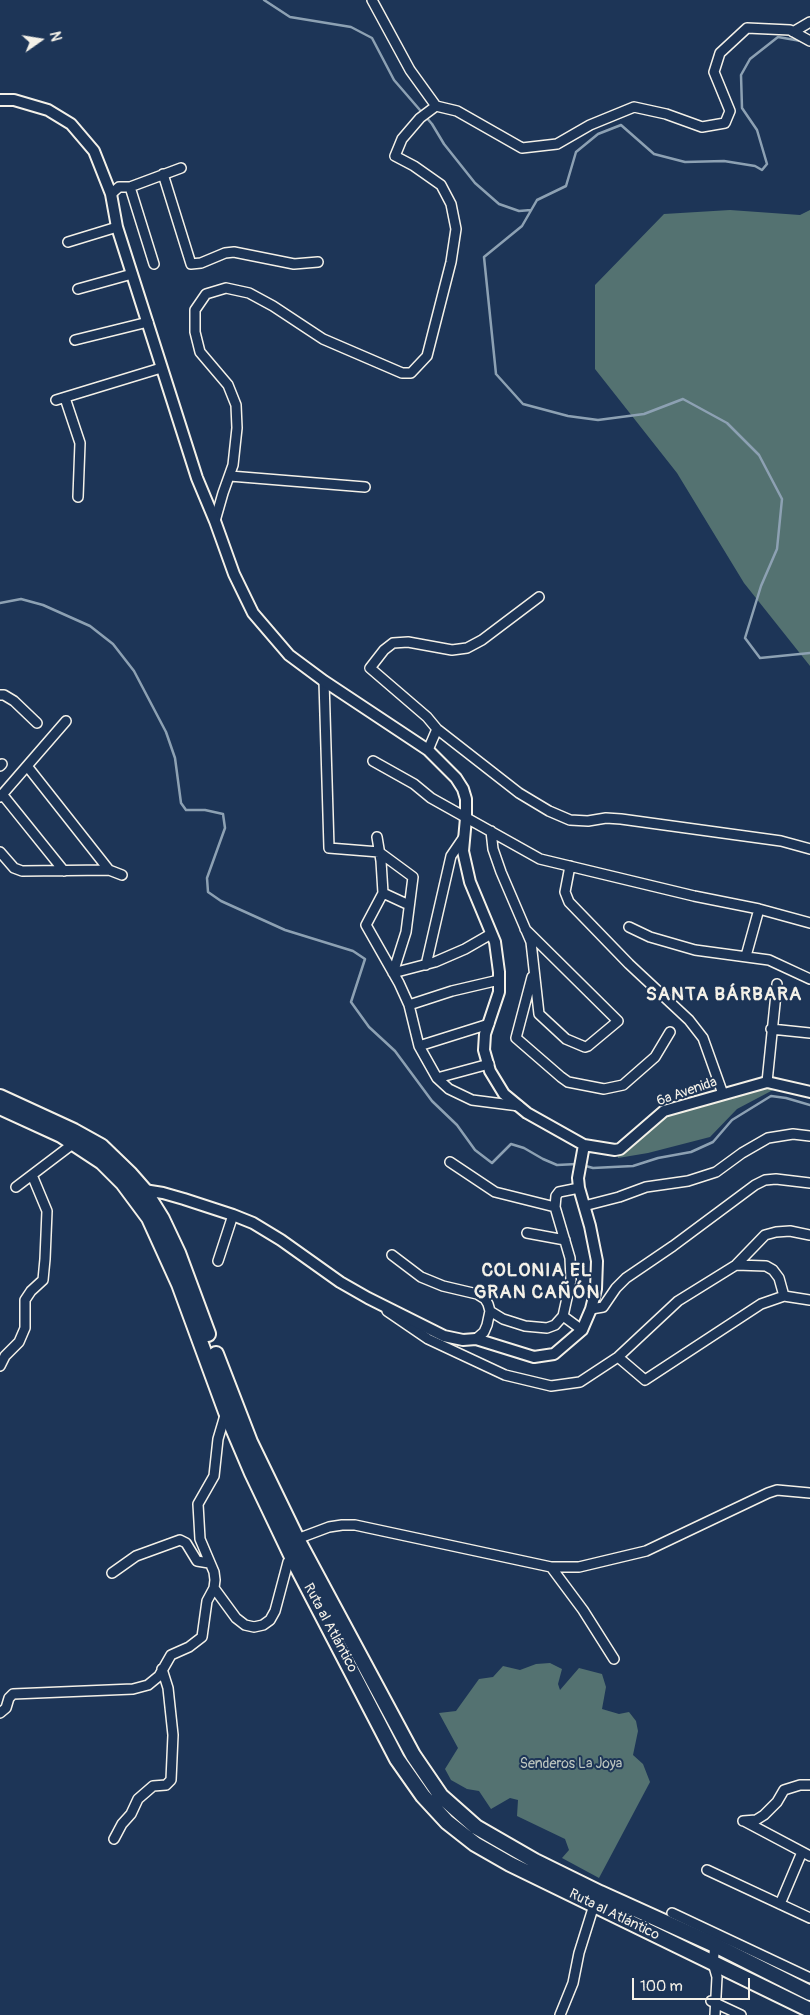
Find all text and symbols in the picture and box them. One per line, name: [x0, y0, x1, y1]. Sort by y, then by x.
north arrow: [15, 15, 65, 65]
text: N: [46, 30, 64, 43]
district label: SANTA BÁRBARA: [644, 984, 804, 1006]
street label: 6a Avenida: [655, 1074, 719, 1110]
district label: COLONIA EL GRAN CAÑÓN: [472, 1260, 602, 1304]
street label: Ruta al Atlántico: [299, 1581, 361, 1675]
park label: Senderos La Joya: [520, 1756, 622, 1772]
street label: Ruta al Atlántico: [566, 1886, 662, 1944]
scale bar: [635, 1968, 752, 2000]
text: 100 m: [640, 1977, 683, 1996]

